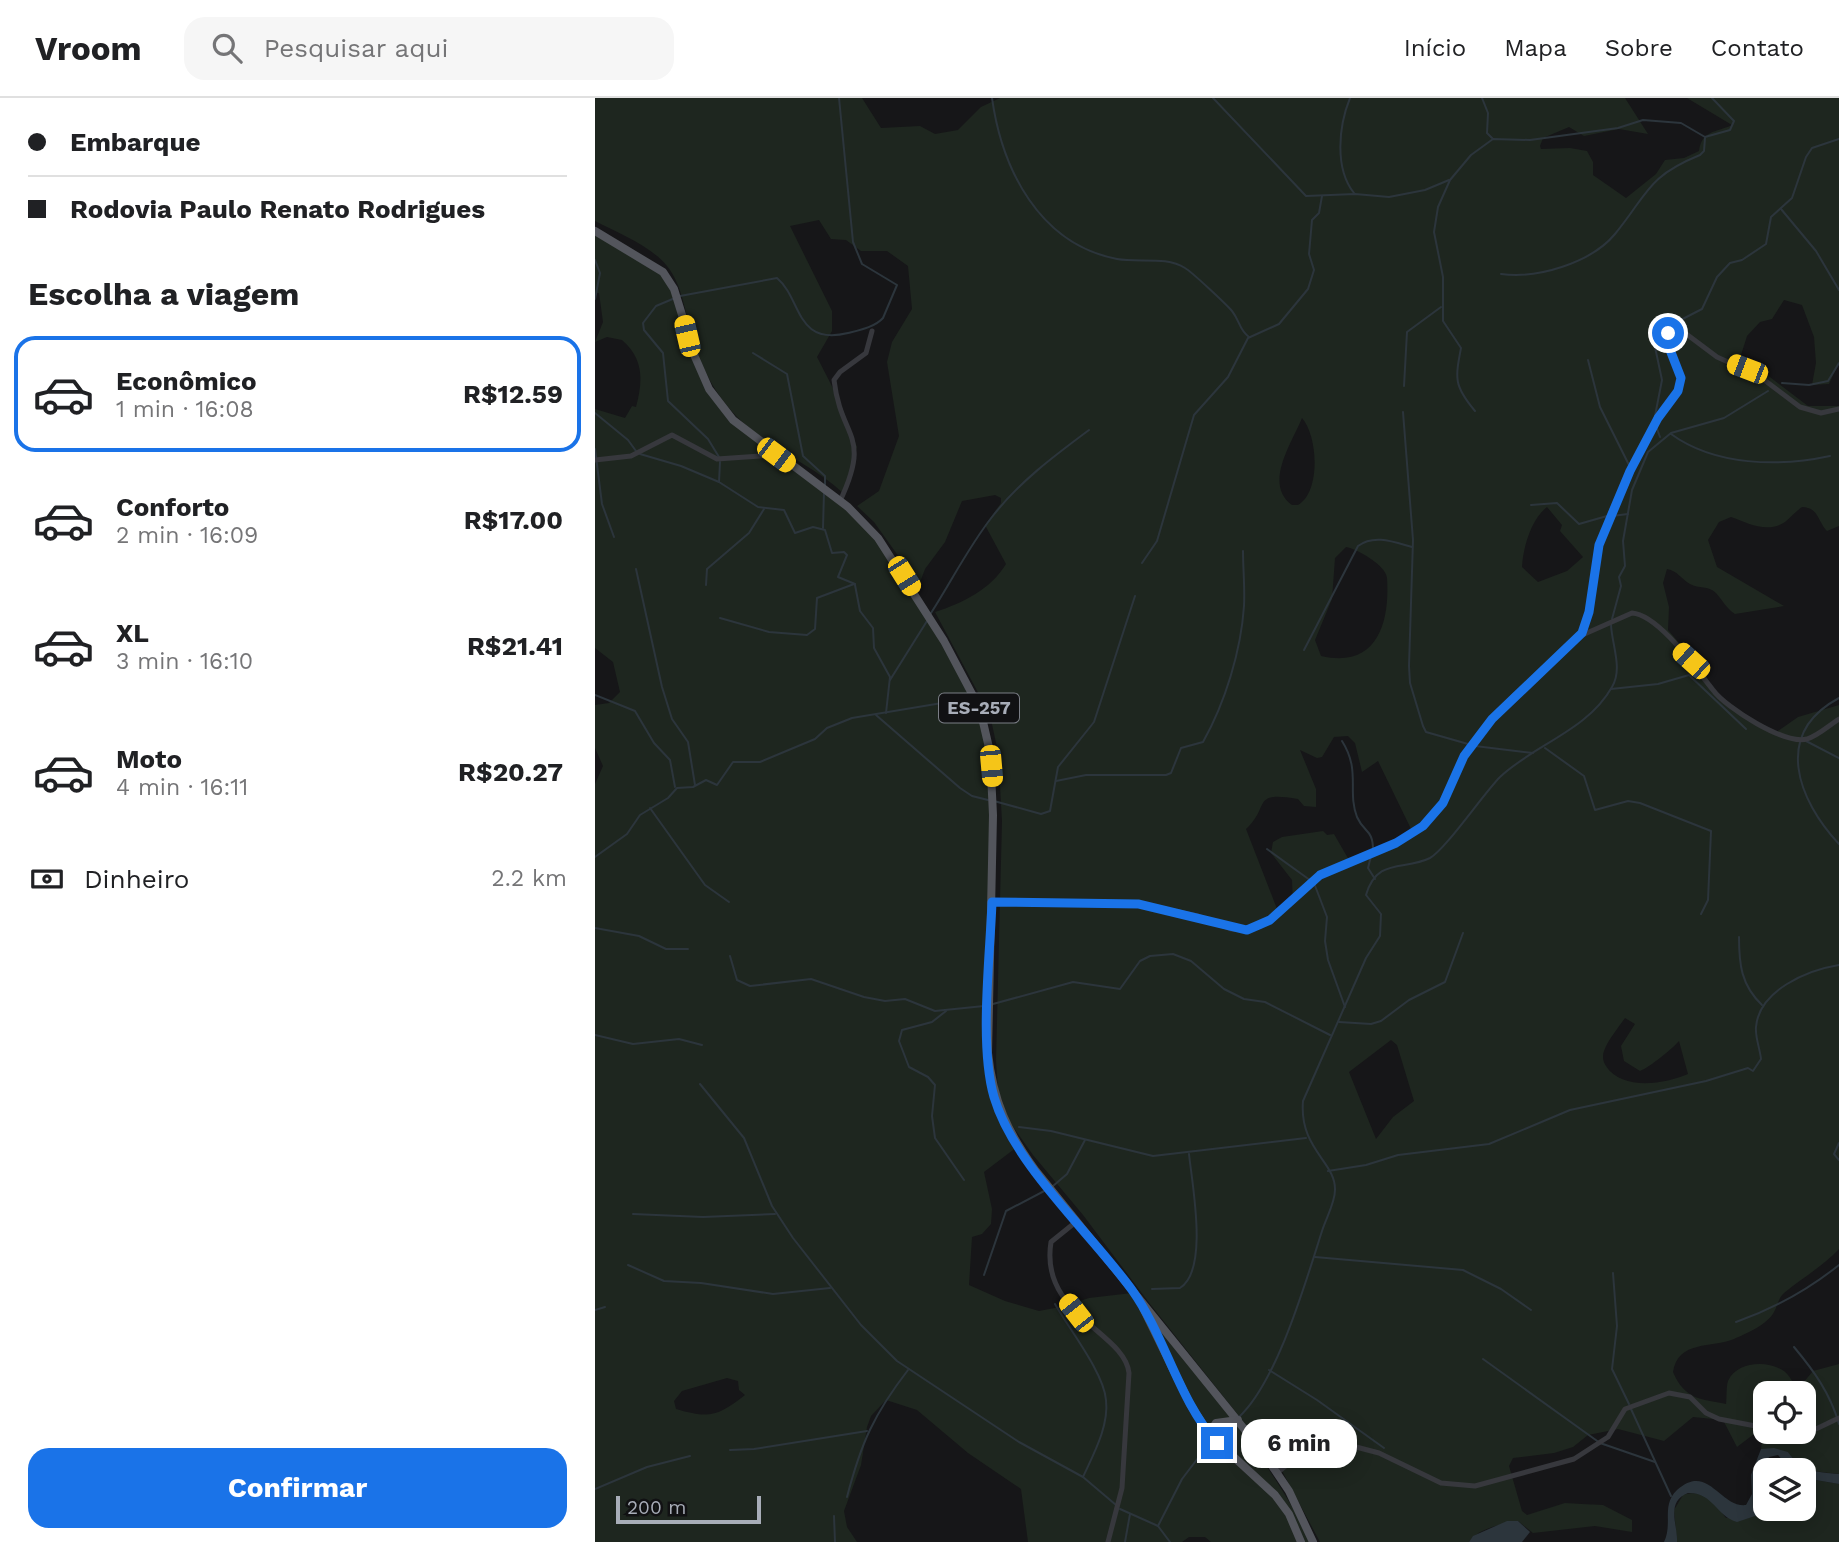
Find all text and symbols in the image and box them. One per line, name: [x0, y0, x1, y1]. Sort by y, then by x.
search box: [184, 17, 674, 80]
text: Vroom: [35, 29, 142, 68]
icon: search: [208, 29, 246, 67]
text: Pesquisar aqui: [264, 33, 449, 63]
text: Início: [1404, 34, 1466, 62]
text: Mapa: [1504, 34, 1567, 62]
text: Sobre: [1605, 34, 1673, 62]
text: Contato: [1711, 34, 1804, 62]
text: Embarque: [70, 127, 201, 157]
text: Rodovia Paulo Renato Rodrigues: [70, 194, 485, 224]
text: Escolha a viagem: [28, 275, 299, 313]
car: [673, 313, 702, 359]
route start: [1652, 317, 1684, 349]
car: [1724, 352, 1771, 386]
icon: car: [32, 363, 95, 426]
text: Econômico: [116, 366, 257, 396]
text: R$12.59: [463, 379, 563, 409]
text: 1 min · 16:08: [116, 396, 254, 423]
car: [753, 434, 800, 476]
icon: car: [32, 489, 95, 552]
text: Conforto: [116, 492, 229, 522]
text: R$17.00: [464, 505, 563, 535]
text: 2 min · 16:09: [116, 522, 258, 549]
car: [884, 553, 925, 599]
icon: car: [32, 615, 95, 678]
text: XL: [116, 618, 149, 648]
text: R$21.41: [467, 631, 563, 661]
car: [1669, 639, 1714, 683]
text: 3 min · 16:10: [116, 648, 253, 675]
road number: ES-257: [939, 694, 1019, 722]
icon: car: [32, 741, 95, 804]
text: Moto: [116, 744, 182, 774]
car: [979, 744, 1004, 788]
text: R$20.27: [458, 757, 563, 787]
text: 4 min · 16:11: [116, 774, 248, 801]
icon: cash: [28, 860, 66, 898]
text: Dinheiro: [84, 864, 189, 894]
text: 2.2 km: [491, 865, 567, 892]
car: [1055, 1290, 1098, 1336]
map controls: [1753, 1381, 1816, 1521]
button: locate: [1753, 1381, 1816, 1444]
callout: 6 min: [1241, 1418, 1357, 1468]
route end: [1201, 1427, 1233, 1459]
text: 6 min: [1267, 1430, 1331, 1457]
button: Confirmar: [28, 1448, 567, 1528]
button: layers: [1753, 1458, 1816, 1521]
scale bar: [616, 1493, 761, 1525]
text: 200 m: [627, 1496, 686, 1519]

